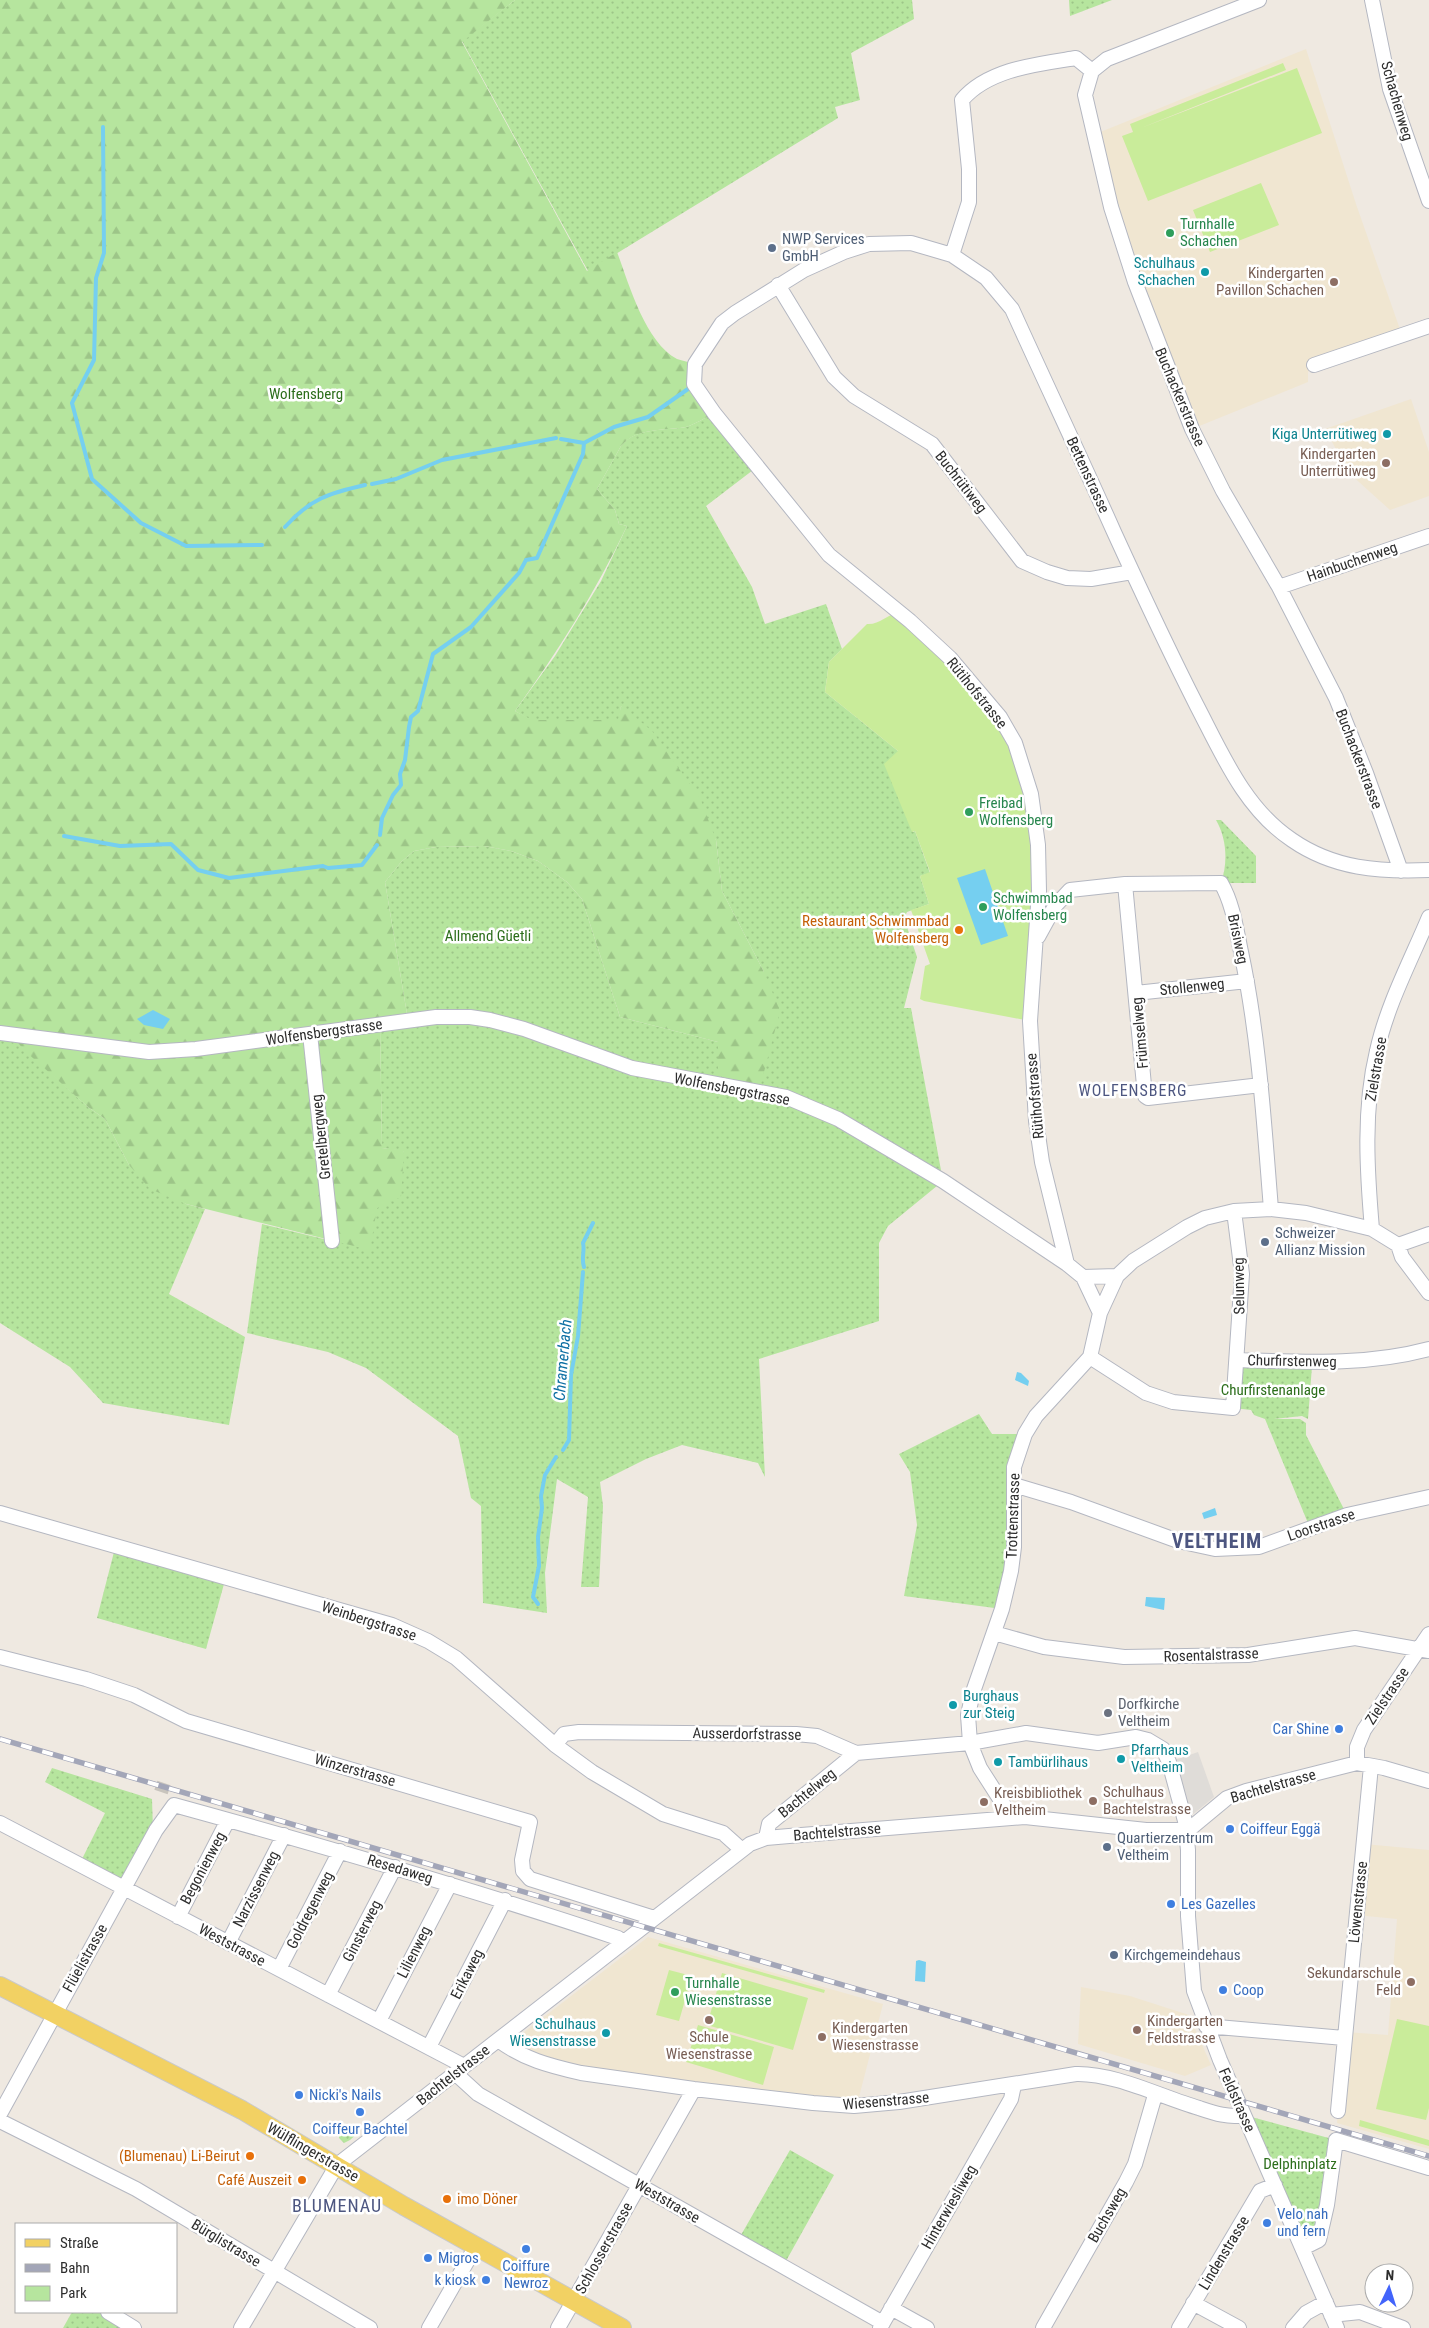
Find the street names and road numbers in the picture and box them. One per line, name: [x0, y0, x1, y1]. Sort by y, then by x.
street label: Schachenweg: [1377, 59, 1417, 143]
street label: Buchackerstrasse: [1151, 345, 1209, 449]
street label: Bettenstrasse: [1063, 434, 1113, 516]
street label: Buchrütiweg: [931, 447, 991, 517]
street label: Hainbuchenweg: [1304, 538, 1400, 586]
street label: Rütihofstrasse: [943, 654, 1011, 732]
street label: Buchackerstrasse: [1332, 707, 1386, 811]
street label: Brisiweg: [1224, 912, 1252, 966]
street label: Stollenweg: [1159, 975, 1225, 999]
street label: Frümselweg: [1128, 997, 1152, 1069]
street label: Wolfensbergstrasse: [265, 1015, 383, 1049]
street label: Zielstrasse: [1361, 1035, 1391, 1103]
street label: Rütihofstrasse: [1022, 1052, 1048, 1140]
street label: Wolfensbergstrasse: [673, 1069, 791, 1109]
street label: Gretelbergweg: [308, 1093, 334, 1181]
street label: Selunweg: [1230, 1257, 1248, 1315]
street label: Churfirstenweg: [1247, 1351, 1337, 1371]
street label: Trottenstrasse: [1003, 1473, 1023, 1559]
street label: Loorstrasse: [1285, 1505, 1357, 1545]
street label: Weinbergstrasse: [319, 1597, 419, 1645]
street label: Rosentalstrasse: [1163, 1644, 1259, 1666]
street label: Zielstrasse: [1361, 1664, 1413, 1728]
street label: Ausserdorfstrasse: [692, 1724, 802, 1744]
street label: Winzerstrasse: [312, 1750, 398, 1790]
street label: Bachtelweg: [775, 1764, 839, 1822]
street label: Bachtelstrasse: [1228, 1765, 1318, 1807]
street label: Bachtelstrasse: [792, 1819, 882, 1845]
street label: Begonienweg: [176, 1829, 230, 1907]
street label: Narzissenweg: [229, 1848, 283, 1930]
street label: Resedaweg: [365, 1851, 435, 1887]
street label: Löwenstrasse: [1345, 1860, 1371, 1944]
street label: Goldregenweg: [283, 1868, 337, 1952]
street label: Ginsterweg: [339, 1897, 385, 1965]
street label: Weststrasse: [196, 1920, 268, 1970]
street label: Flüelistrasse: [59, 1921, 111, 1995]
street label: Lilienweg: [393, 1923, 435, 1981]
street label: Erikaweg: [447, 1946, 487, 2002]
street label: Bachtelstrasse: [413, 2041, 493, 2109]
street label: Feldstrasse: [1215, 2065, 1259, 2135]
street label: Wiesenstrasse: [842, 2088, 930, 2114]
street label: Wülflingerstrasse: [264, 2119, 362, 2185]
street label: Hinterwiesliweg: [918, 2162, 980, 2252]
street label: Weststrasse: [631, 2175, 703, 2227]
street label: Buchsweg: [1084, 2184, 1130, 2246]
street label: Schlosserstrasse: [571, 2199, 637, 2297]
street label: Lindenstrasse: [1195, 2213, 1253, 2293]
street label: Bürglistrasse: [188, 2215, 264, 2271]

